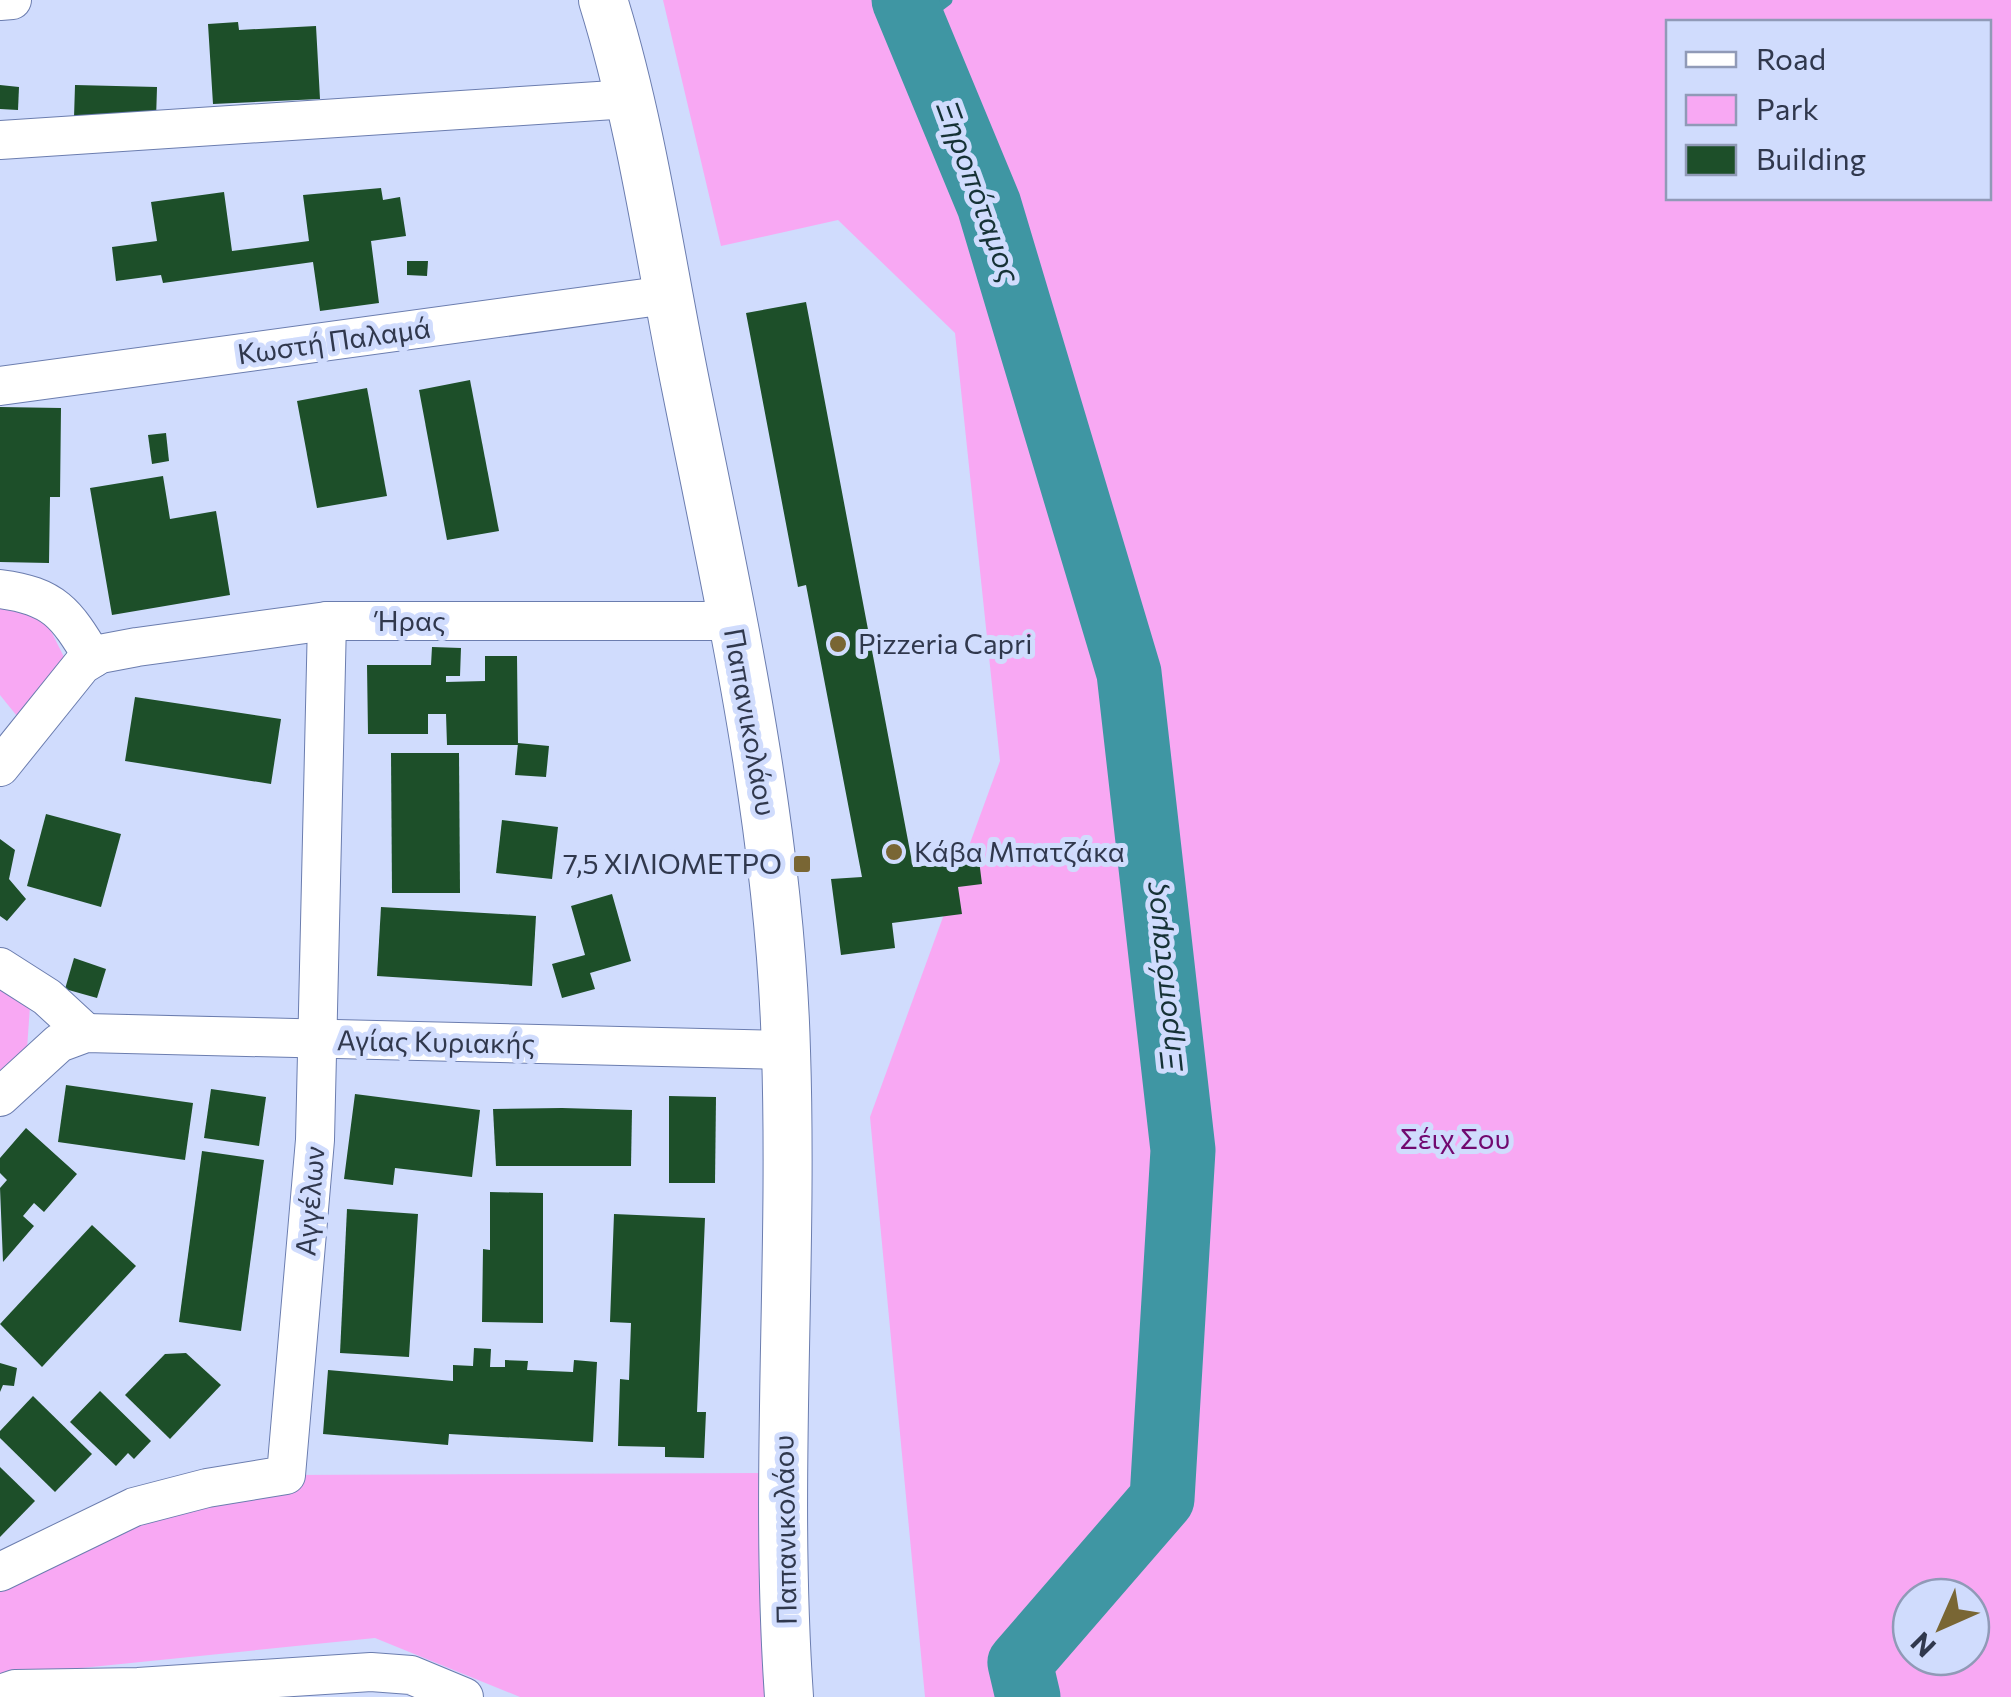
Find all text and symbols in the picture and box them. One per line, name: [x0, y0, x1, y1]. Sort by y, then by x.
legend: [1666, 20, 1991, 200]
text: Road: [1756, 39, 1826, 76]
text: Park: [1756, 89, 1819, 126]
water label: Ξηροπόταμος: [930, 94, 1030, 287]
text: Building: [1756, 139, 1866, 176]
street label: Κωστή Παλαμά: [235, 310, 433, 370]
street label: Ήρας: [373, 603, 446, 637]
street label: Παπανικολάου: [718, 625, 784, 818]
place label: Pizzeria Capri: [858, 626, 1033, 660]
marker: Pizzeria Capri: [827, 633, 849, 655]
place label: Κάβα Μπατζάκα: [914, 834, 1125, 868]
marker: Κάβα Μπατζάκα: [883, 841, 905, 863]
place label: 7,5 ΧΙΛΙΟΜΕΤΡΟ: [563, 846, 782, 880]
marker: 7,5 ΧΙΛΙΟΜΕΤΡΟ: [791, 853, 813, 875]
water label: Ξηροπόταμος: [1132, 880, 1189, 1075]
street label: Αγίας Κυριακής: [336, 1022, 536, 1060]
park label: Σέιχ Σου: [1400, 1121, 1510, 1155]
street label: Αγγέλων: [287, 1145, 331, 1257]
street label: Παπανικολάου: [765, 1435, 803, 1625]
north arrow: [1891, 1577, 1991, 1677]
text: N: [1903, 1626, 1942, 1665]

